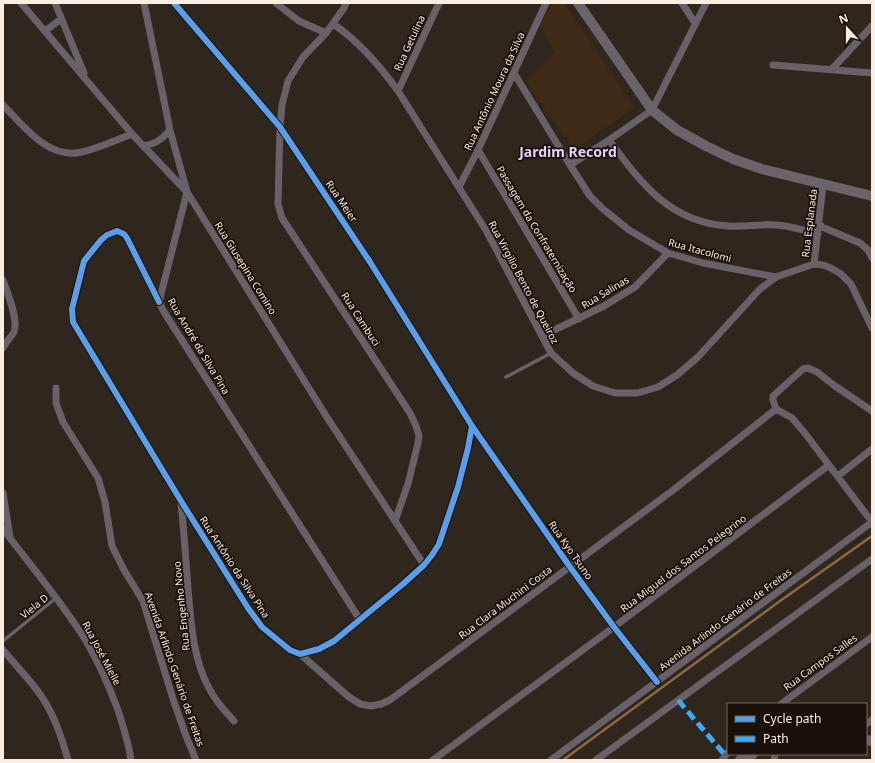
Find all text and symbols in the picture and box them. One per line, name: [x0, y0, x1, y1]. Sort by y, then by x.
north arrow: [827, 8, 867, 48]
text: N: [836, 10, 850, 27]
street label: Rua Getulina: [390, 13, 428, 73]
street label: Rua Antônio Moura da Silva: [460, 29, 528, 153]
district label: Jardim Record: [517, 142, 617, 161]
street label: Passagem da Confraternização: [494, 163, 580, 295]
street label: Rua Meier: [323, 177, 361, 225]
street label: Rua Esplanada: [798, 188, 820, 258]
street label: Rua Virgilio Bento de Queiroz: [486, 218, 563, 346]
street label: Rua Giusepina Comino: [212, 219, 280, 317]
street label: Rua Itacolomi: [667, 235, 733, 265]
street label: Rua Salinas: [578, 272, 632, 312]
street label: Rua Cambuci: [338, 289, 384, 349]
street label: Rua André da Silva Pina: [165, 295, 233, 397]
street label: Rua Miguel dos Santos Pelegrino: [617, 511, 749, 615]
street label: Rua Antônio da Silva Pina: [197, 513, 273, 621]
street label: Rua Kyo Tsuno: [546, 518, 596, 582]
street label: Rua Engenho Novo: [169, 561, 193, 651]
street label: Rua Clara Muchini Costa: [455, 562, 555, 642]
street label: Avenida Arlindo Genário de Freitas: [656, 564, 794, 674]
street label: Viela D: [17, 590, 51, 622]
street label: Avenida Arlindo Genário de Freitas: [142, 590, 208, 748]
street label: Rua José Mielle: [79, 619, 125, 688]
street label: Rua Campos Salles: [780, 630, 860, 694]
legend: [727, 703, 867, 755]
text: Cycle path: [763, 710, 821, 727]
text: Path: [763, 730, 789, 747]

